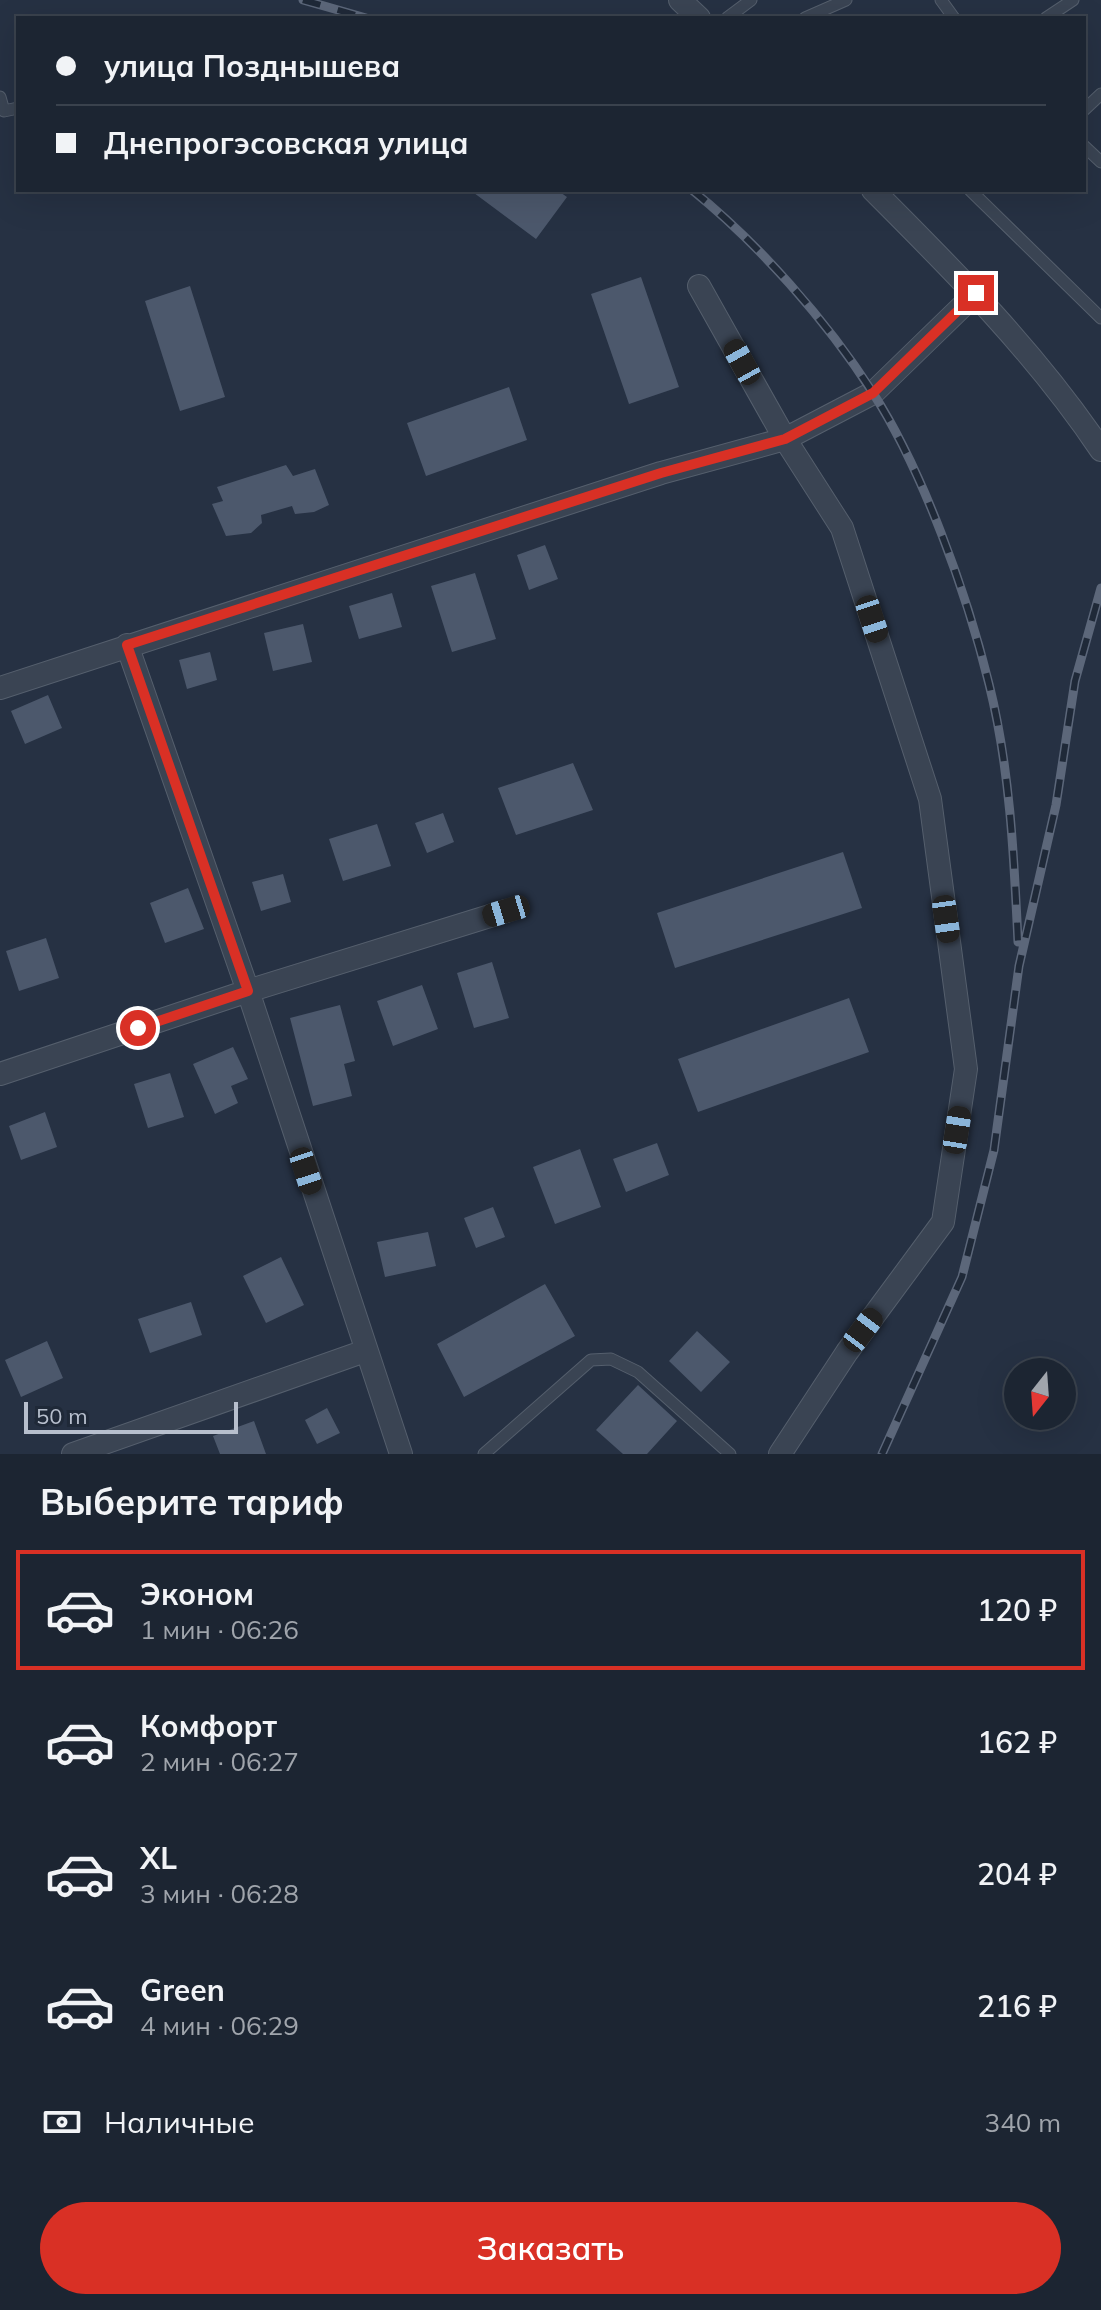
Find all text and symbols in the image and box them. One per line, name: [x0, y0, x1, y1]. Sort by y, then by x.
text: улица Позднышева: [104, 47, 400, 85]
text: Днепрогэсовская улица: [104, 124, 469, 162]
route end: [958, 275, 994, 311]
car: [720, 335, 764, 389]
car: [853, 592, 891, 646]
car: [480, 893, 532, 929]
car: [931, 894, 961, 944]
route start: [120, 1010, 156, 1046]
car: [941, 1104, 973, 1156]
car: [287, 1144, 325, 1198]
car: [839, 1304, 887, 1356]
north arrow: [1004, 1358, 1076, 1430]
map controls: [1004, 1358, 1076, 1430]
scale bar: [24, 1398, 238, 1434]
text: 50 m: [36, 1402, 87, 1430]
text: Выберите тариф: [40, 1479, 344, 1524]
icon: car: [44, 1574, 116, 1646]
text: Эконом: [140, 1575, 254, 1613]
text: 120 ₽: [977, 1591, 1057, 1629]
text: 1 мин · 06:26: [140, 1613, 299, 1646]
icon: car: [44, 1706, 116, 1778]
text: Комфорт: [140, 1707, 277, 1745]
text: 162 ₽: [977, 1723, 1057, 1761]
text: 2 мин · 06:27: [140, 1745, 299, 1778]
icon: car: [44, 1838, 116, 1910]
text: XL: [140, 1839, 177, 1877]
text: 204 ₽: [977, 1855, 1057, 1893]
text: 3 мин · 06:28: [140, 1877, 299, 1910]
icon: car: [44, 1970, 116, 2042]
text: Green: [140, 1971, 225, 2009]
text: 216 ₽: [977, 1987, 1057, 2025]
text: 4 мин · 06:29: [140, 2009, 299, 2042]
icon: cash: [40, 2100, 84, 2144]
text: Наличные: [104, 2103, 255, 2141]
text: 340 m: [985, 2106, 1061, 2139]
button: Заказать: [40, 2202, 1061, 2294]

